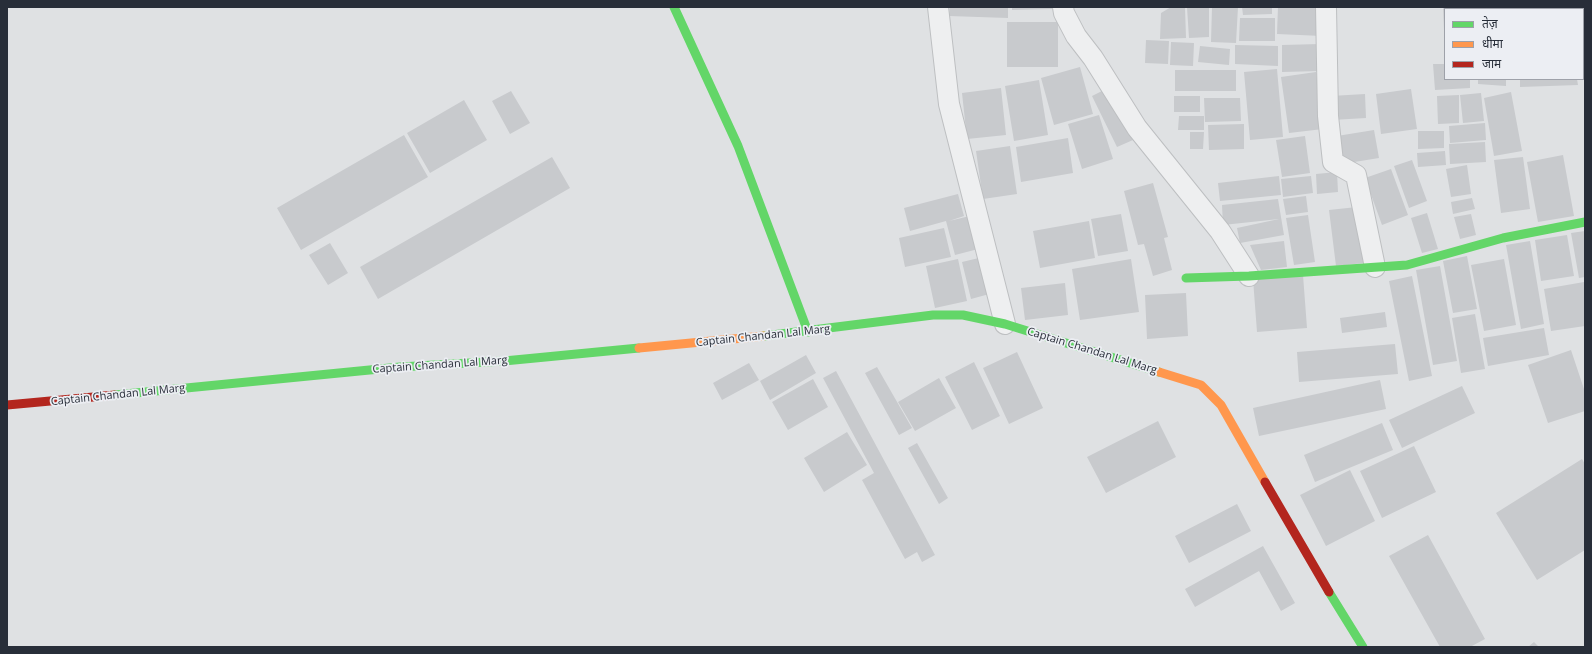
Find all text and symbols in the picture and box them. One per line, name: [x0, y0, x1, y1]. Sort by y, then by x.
legend: [1444, 8, 1584, 80]
text: तेज़: [1482, 15, 1498, 32]
text: धीमा: [1482, 35, 1503, 52]
text: जाम: [1482, 55, 1501, 72]
street label: Captain Chandan Lal Marg: [695, 322, 831, 350]
street label: Captain Chandan Lal Marg: [1025, 325, 1159, 377]
street label: Captain Chandan Lal Marg: [372, 354, 508, 376]
street label: Captain Chandan Lal Marg: [50, 381, 186, 409]

